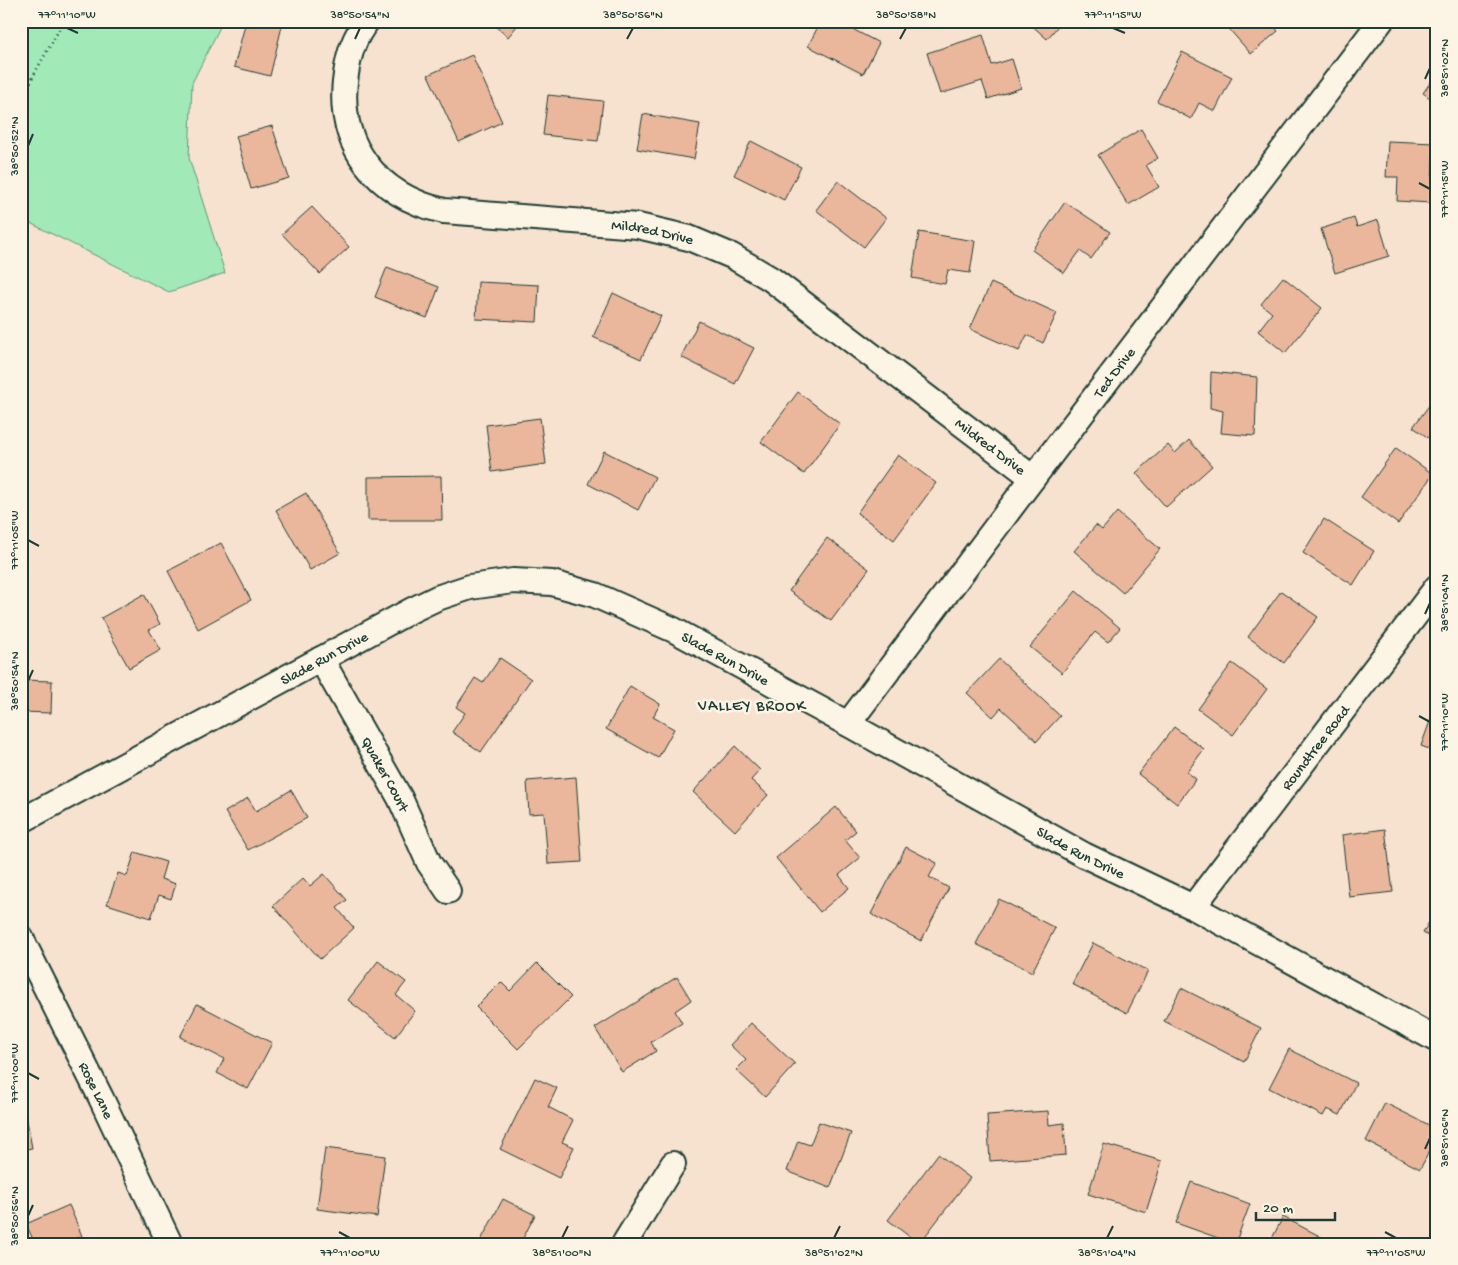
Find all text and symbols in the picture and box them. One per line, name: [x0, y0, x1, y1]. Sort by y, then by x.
text: 77°11'10"W: [37, 9, 96, 23]
text: 38°50'54"N: [329, 9, 390, 23]
text: 38°50'56"N: [602, 9, 663, 23]
text: 38°50'58"N: [875, 9, 936, 23]
text: 77°11'15"W: [1084, 9, 1141, 23]
text: 38°51'02"N: [1439, 39, 1453, 98]
text: 38°50'52"N: [9, 116, 23, 177]
text: 77°11'15"W: [1439, 161, 1453, 218]
street label: Mildred Drive: [611, 217, 696, 250]
street label: Ted Drive: [1090, 344, 1140, 403]
street label: Mildred Drive: [951, 415, 1029, 480]
text: 77°11'05"W: [9, 511, 23, 570]
text: 38°51'04"N: [1439, 574, 1453, 633]
street label: Slade Run Drive: [278, 628, 372, 690]
street label: Slade Run Drive: [678, 629, 772, 691]
text: 38°50'54"N: [9, 651, 23, 712]
text: 77°11'10"W: [1439, 693, 1453, 752]
district label: VALLEY BROOK: [697, 698, 807, 717]
street label: Roundtree Road: [1278, 701, 1355, 794]
street label: Quaker Court: [356, 734, 413, 817]
street label: Slade Run Drive: [1033, 823, 1127, 884]
text: 77°11'00"W: [9, 1043, 23, 1104]
street label: Rose Lane: [73, 1060, 117, 1123]
text: 38°51'06"N: [1439, 1109, 1453, 1168]
text: 38°50'56"N: [9, 1186, 23, 1247]
scale bar: [1256, 1190, 1334, 1222]
text: 20 m: [1263, 1200, 1293, 1218]
text: 77°11'00"W: [319, 1247, 380, 1261]
text: 38°51'00"N: [532, 1247, 592, 1261]
text: 38°51'02"N: [804, 1247, 863, 1261]
text: 38°51'04"N: [1077, 1247, 1136, 1261]
text: 77°11'05"W: [1366, 1247, 1425, 1261]

